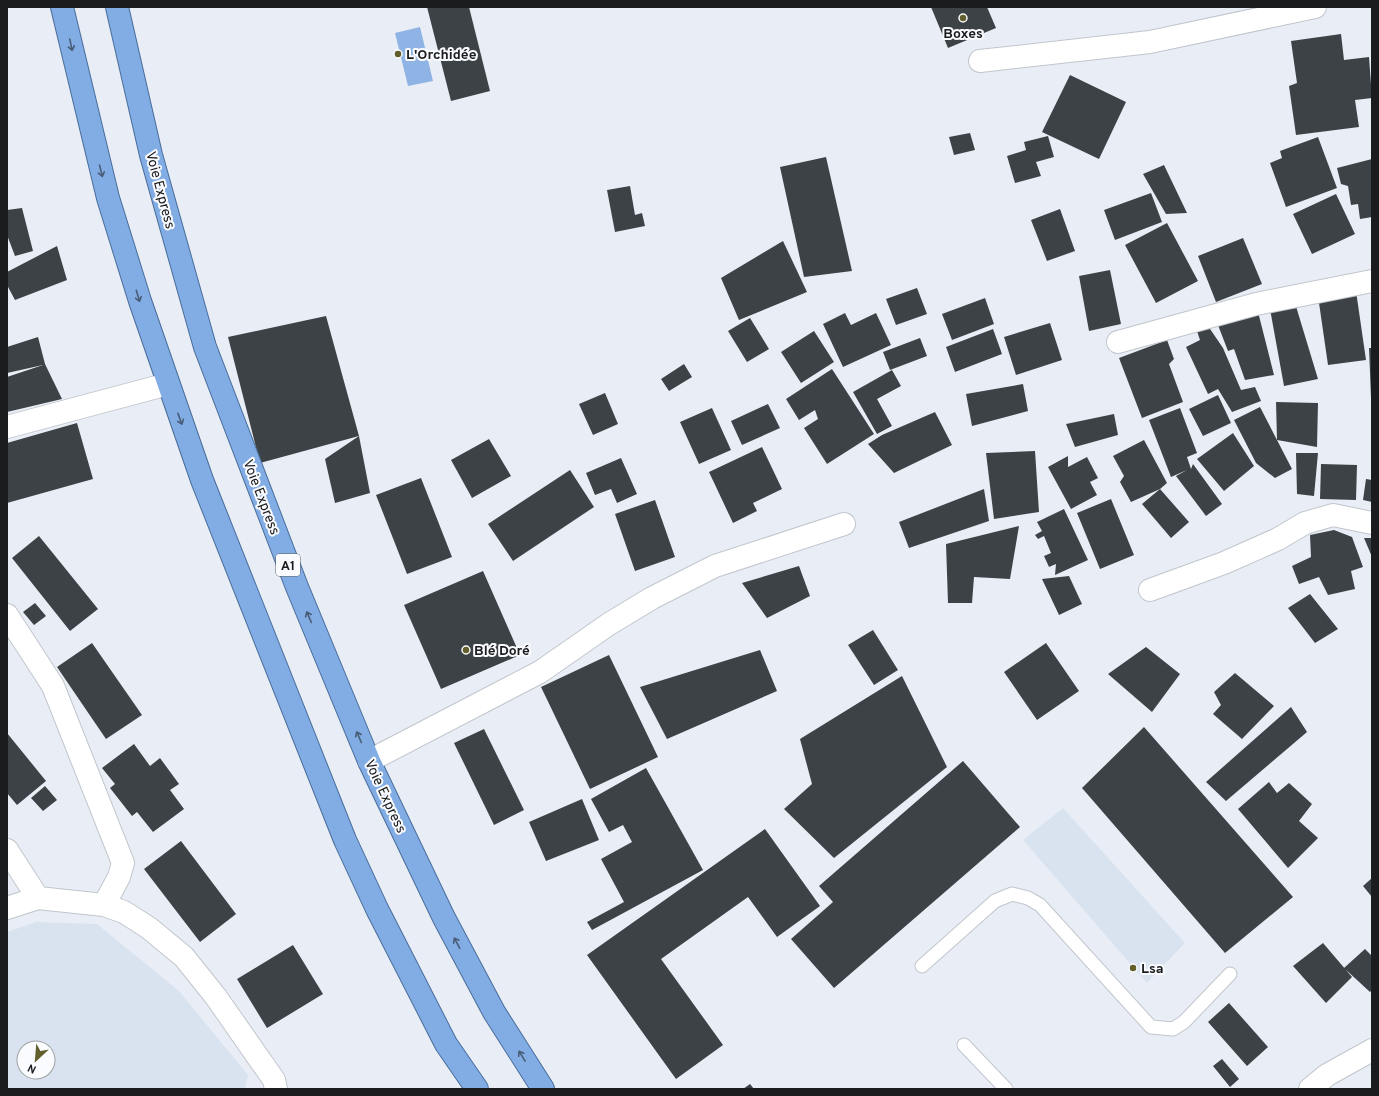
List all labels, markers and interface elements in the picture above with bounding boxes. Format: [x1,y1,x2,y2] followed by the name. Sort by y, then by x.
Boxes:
[958,13,968,23] marker: Boxes
[943,26,983,43] place label: Boxes
[68,38,76,51] one-way arrow
[406,47,477,64] place label: L'Orchidée
[393,49,403,59] marker: L'Orchidée
[141,150,178,231] street label: Voie Express
[98,165,105,178] one-way arrow
[135,289,142,302] one-way arrow
[177,413,185,425] one-way arrow
[238,458,283,538] street label: Voie Express
[276,554,300,576] road number: A1
[305,612,313,624] one-way arrow
[474,643,530,660] place label: Blé Doré
[461,645,471,655] marker: Blé Doré
[355,732,363,744] one-way arrow
[360,757,409,836] street label: Voie Express
[453,937,461,949] one-way arrow
[1141,961,1164,978] place label: Lsa
[1128,963,1138,973] marker: Lsa
[16,1040,56,1080] north arrow
[518,1051,526,1062] one-way arrow
[25,1060,39,1076] text: N

